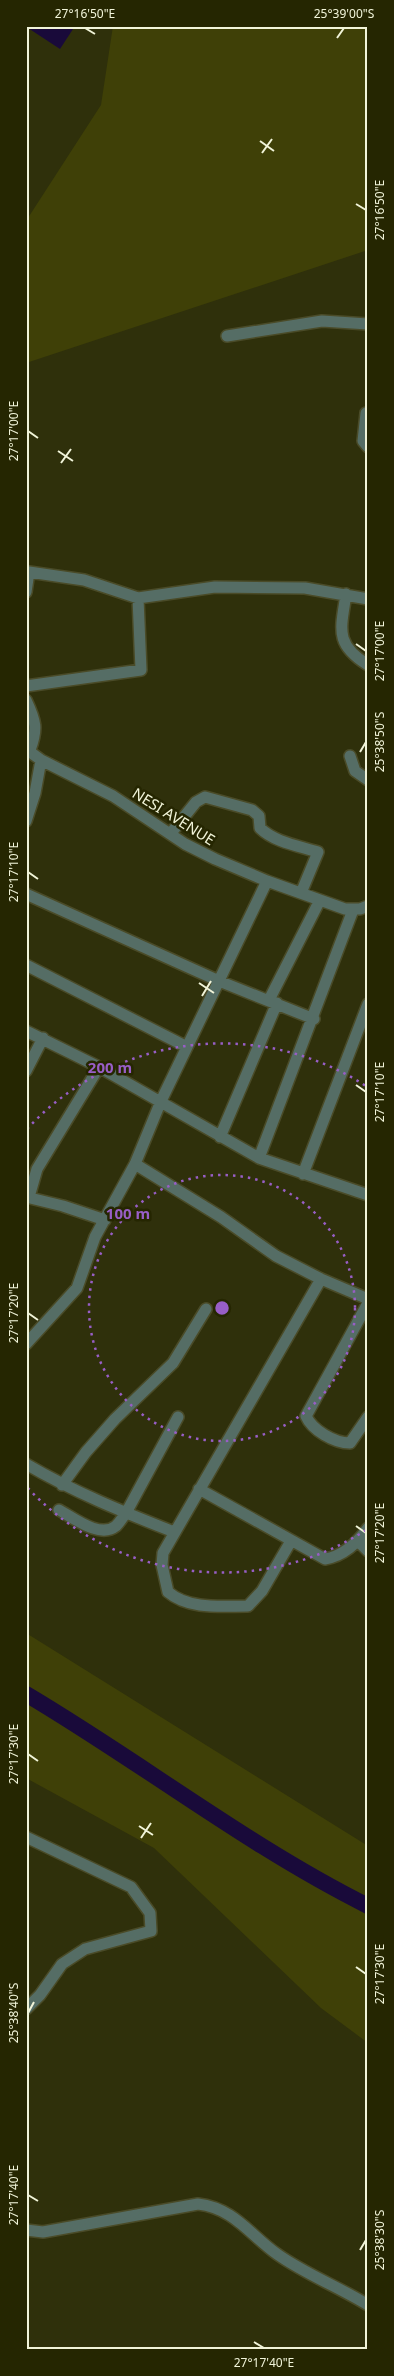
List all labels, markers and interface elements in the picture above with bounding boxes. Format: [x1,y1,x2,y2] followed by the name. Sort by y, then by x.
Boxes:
[55,5,115,22] text: 27°16'50"E
[314,5,375,22] text: 25°39'00"S
[371,180,388,240] text: 27°16'50"E
[5,401,22,461] text: 27°17'00"E
[371,621,388,681] text: 27°17'00"E
[371,711,388,772] text: 25°38'50"S
[129,783,219,849] street label: NESI AVENUE
[5,842,22,902] text: 27°17'10"E
[88,1057,132,1077] text: 200 m
[371,1062,388,1122] text: 27°17'10"E
[106,1203,150,1223] text: 100 m
[5,1283,22,1343] text: 27°17'20"E
[213,1299,231,1317] centre of rings
[371,1503,388,1563] text: 27°17'20"E
[5,1724,22,1784] text: 27°17'30"E
[371,1944,388,2004] text: 27°17'30"E
[5,1982,22,2043] text: 25°38'40"S
[5,2165,22,2225] text: 27°17'40"E
[371,2209,388,2270] text: 25°38'30"S
[234,2354,294,2371] text: 27°17'40"E

